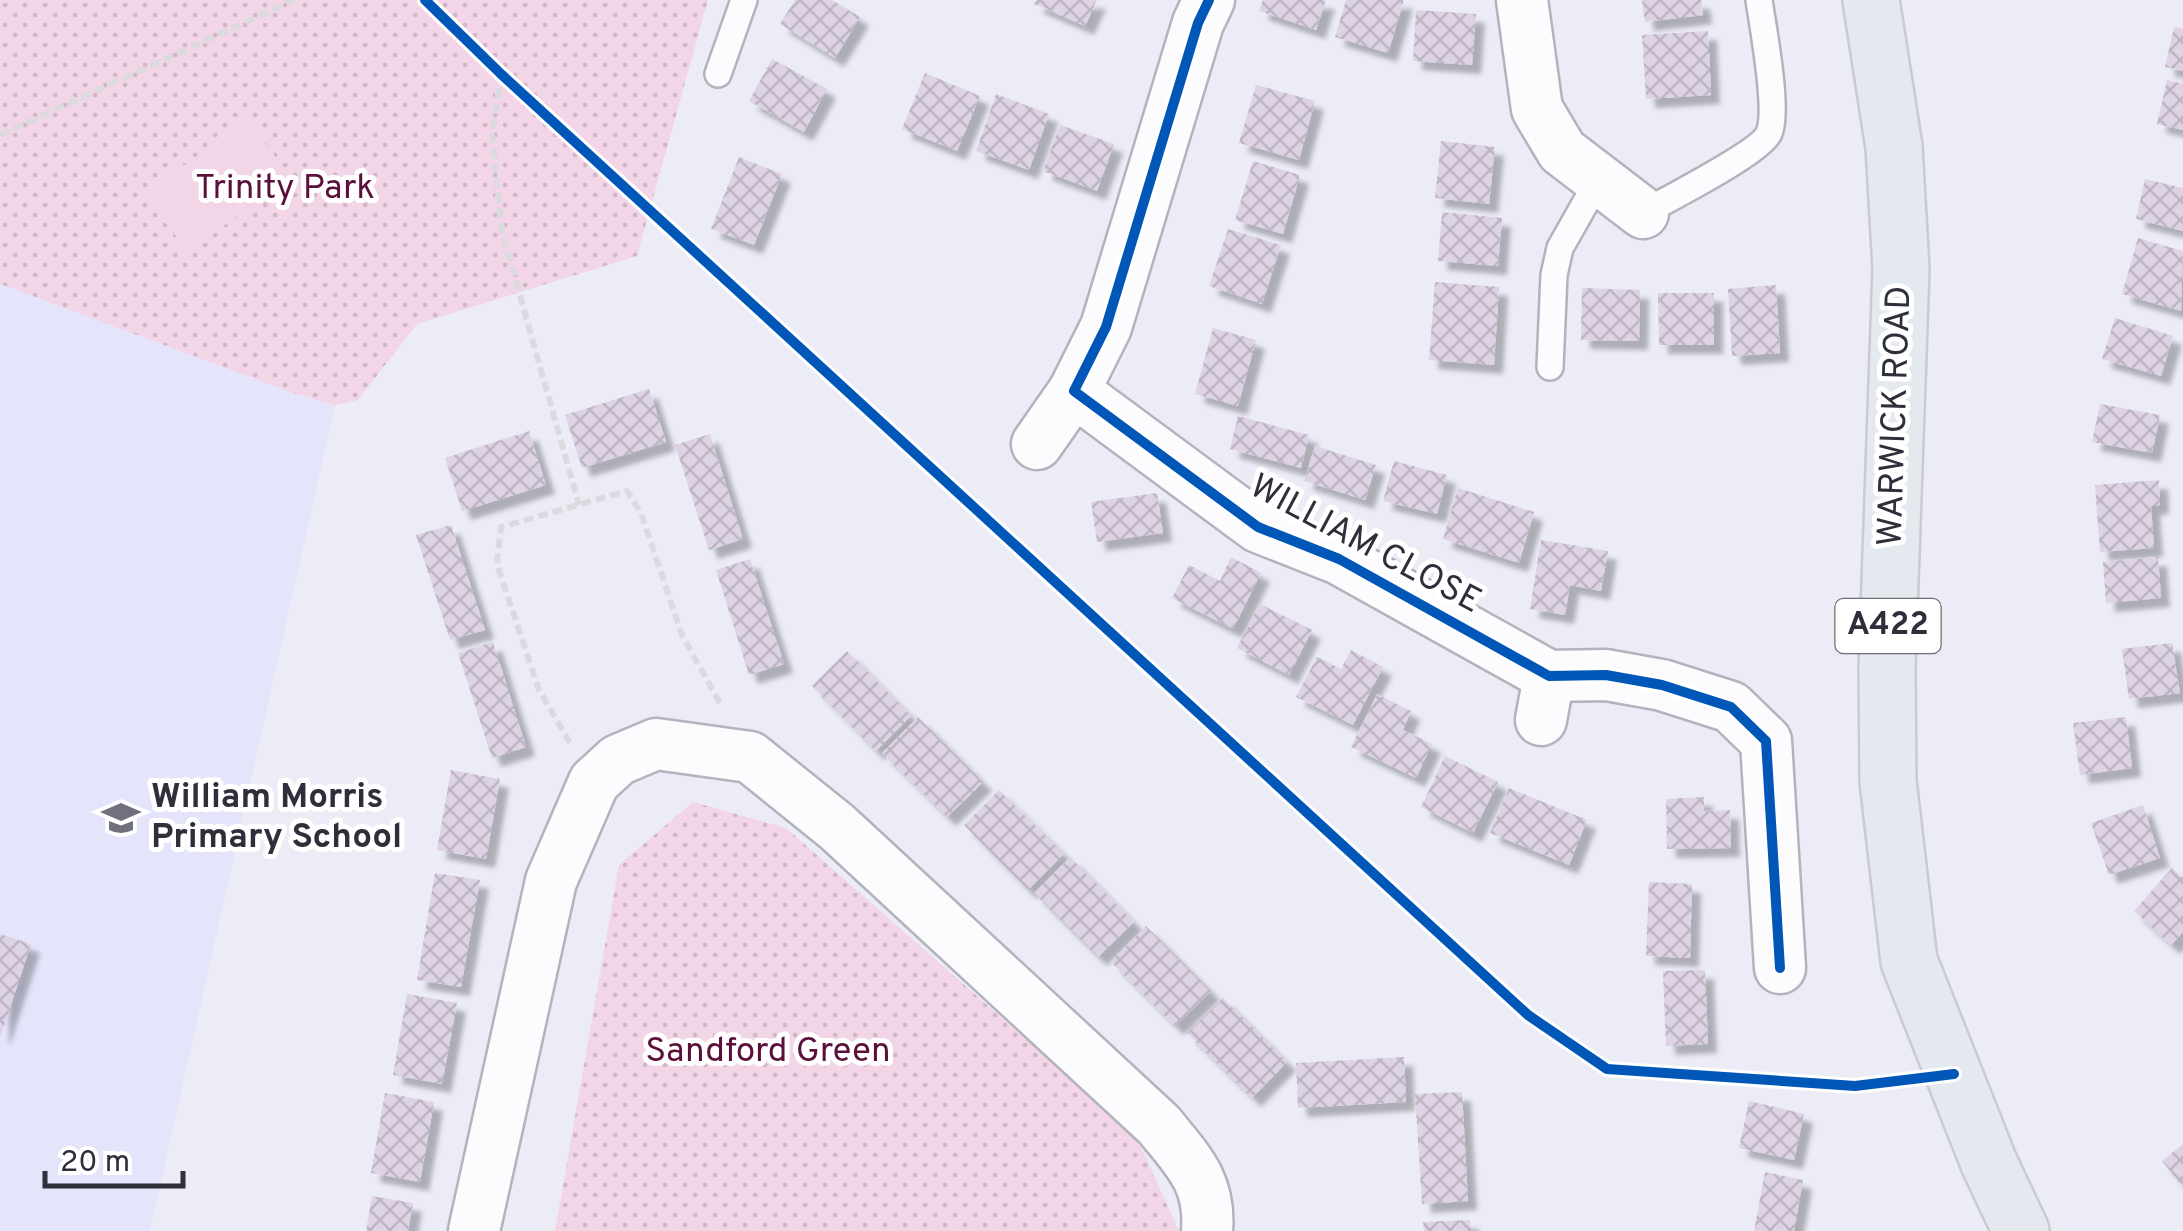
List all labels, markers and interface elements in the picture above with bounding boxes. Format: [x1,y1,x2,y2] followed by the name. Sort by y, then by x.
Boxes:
[195,167,375,211] park label: Trinity Park
[1869,285,1923,547] street label: WARWICK ROAD
[1242,465,1488,625] street label: WILLIAM CLOSE
[1836,599,1940,653] road number: A422
[151,776,402,860] place label: William Morris Primary School
[100,797,142,839] school or university icon: William Morris Primary School
[645,1030,891,1074] park label: Sandford Green
[45,1126,182,1188] scale bar
[60,1145,130,1182] text: 20 m

